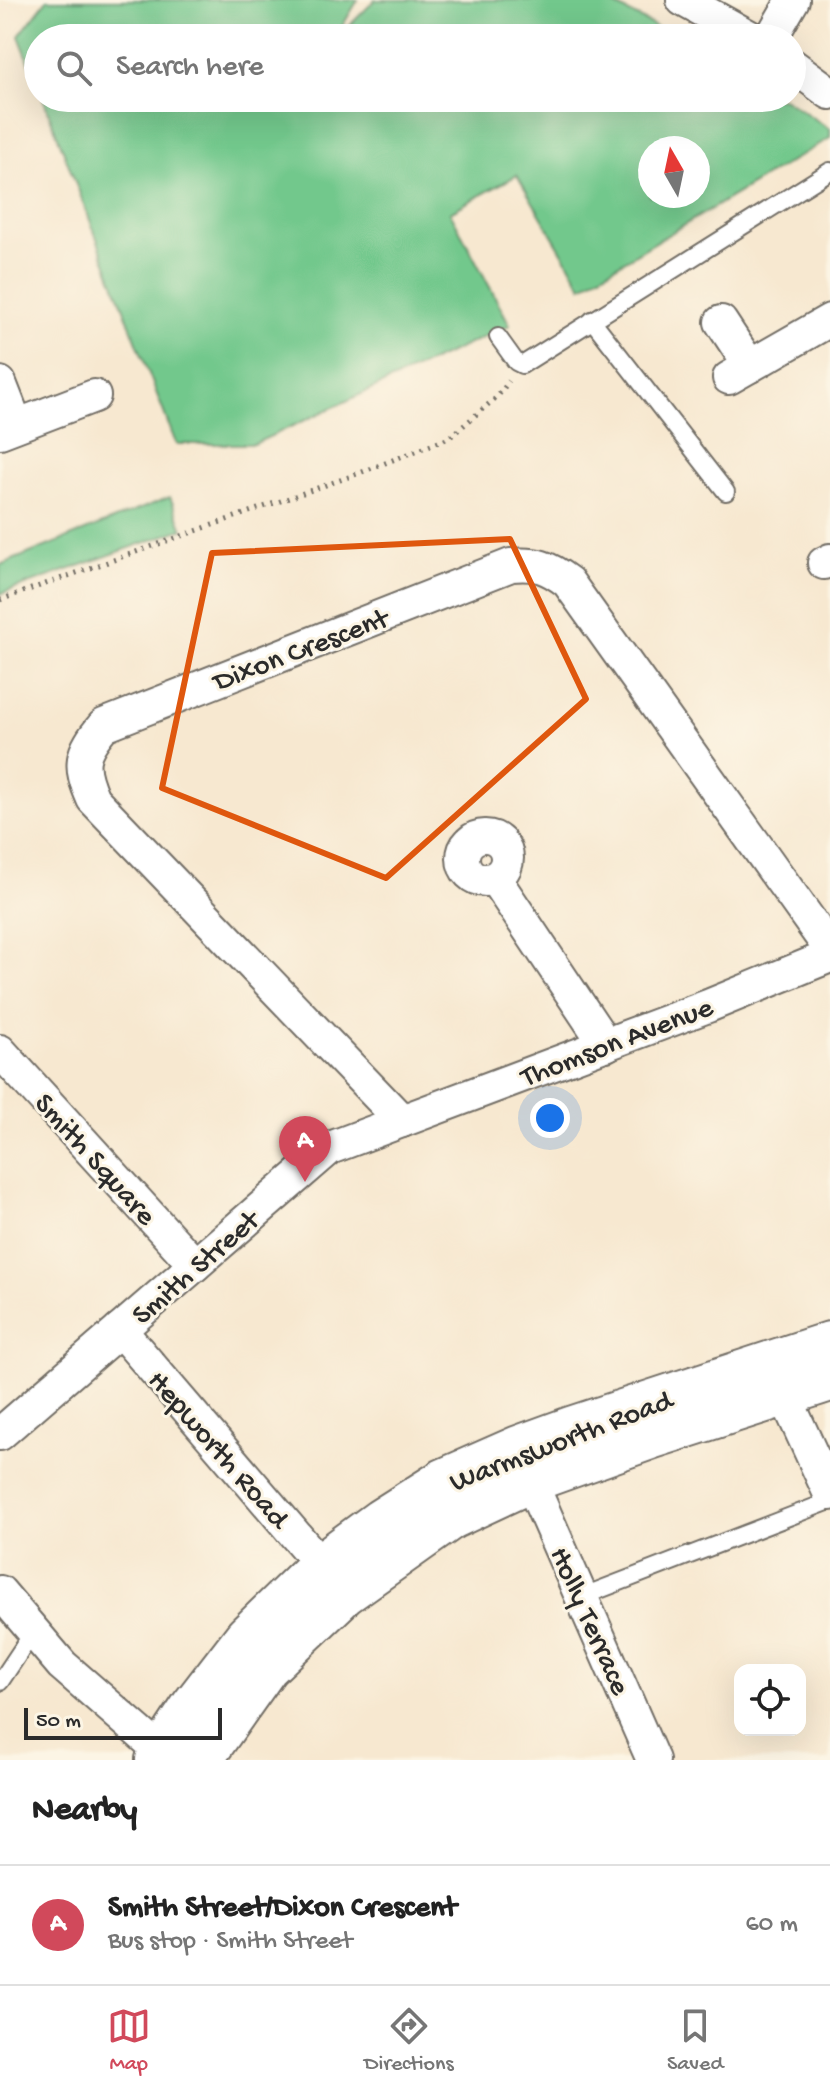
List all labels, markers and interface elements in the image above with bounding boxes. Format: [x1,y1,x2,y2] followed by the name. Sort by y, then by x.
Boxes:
[24,24,806,112] search box
[52,46,96,90] icon: search
[116,51,264,86] text: Search here
[638,136,710,208] north arrow
[207,602,397,702] street label: Dixon Crescent
[515,991,719,1098] street label: Thomson Avenue
[25,1088,162,1235] street label: Smith Square
[530,1098,570,1138] your location
[279,1116,331,1182] pin: A
[126,1203,270,1334] street label: Smith Street
[139,1365,296,1539] street label: Hepworth Road
[445,1384,680,1502] street label: Warmsworth Road
[540,1542,636,1702] street label: Holly Terrace
[734,1664,806,1736] map controls
[734,1664,806,1736] button: locate
[24,1704,222,1740] scale bar
[36,1709,81,1735] text: 50 m
[32,1792,137,1832] text: Nearby
[108,1892,457,1927] text: Smith Street/Dixon Crescent
[50,1910,66,1941] text: A
[745,1910,798,1941] text: 60 m
[108,1927,352,1958] text: Bus stop · Smith Street
[107,2004,151,2078] tab: Map
[364,2004,454,2078] tab: Directions
[667,2004,723,2078] tab: Saved

